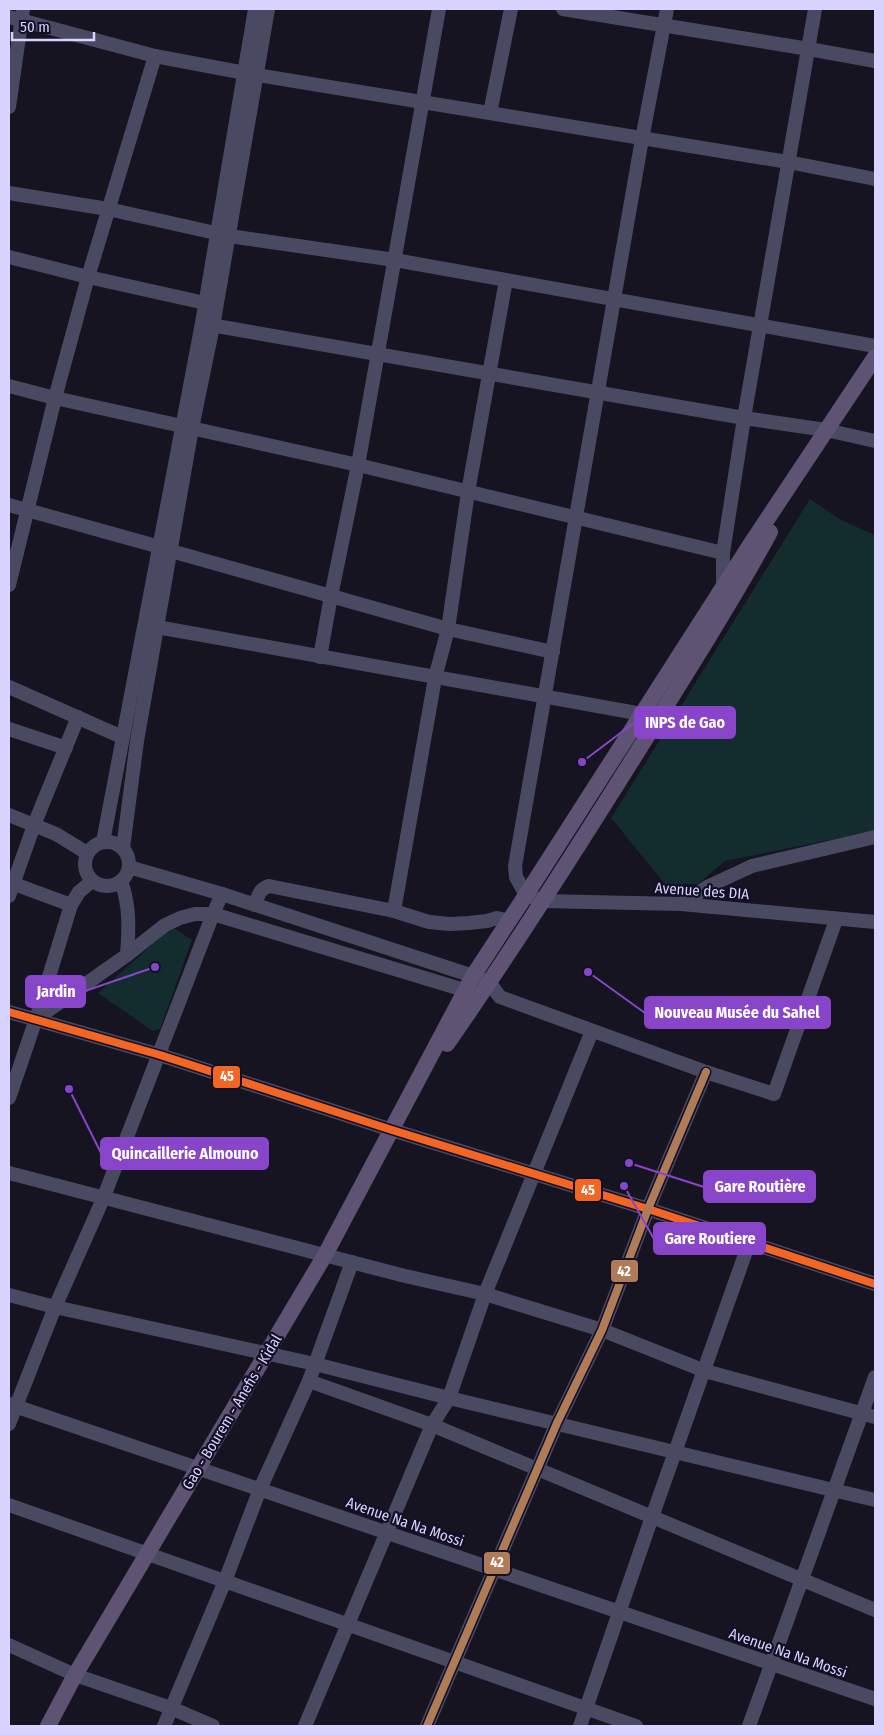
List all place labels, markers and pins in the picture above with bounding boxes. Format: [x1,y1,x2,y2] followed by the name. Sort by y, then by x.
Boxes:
[635,707,735,738] callout: INPS de Gao
[26,976,85,1007] callout: Jardin
[645,997,830,1028] callout: Nouveau Musée du Sahel
[101,1138,268,1169] callout: Quincaillerie Almouno
[704,1171,815,1202] callout: Gare Routière
[654,1223,765,1254] callout: Gare Routiere

